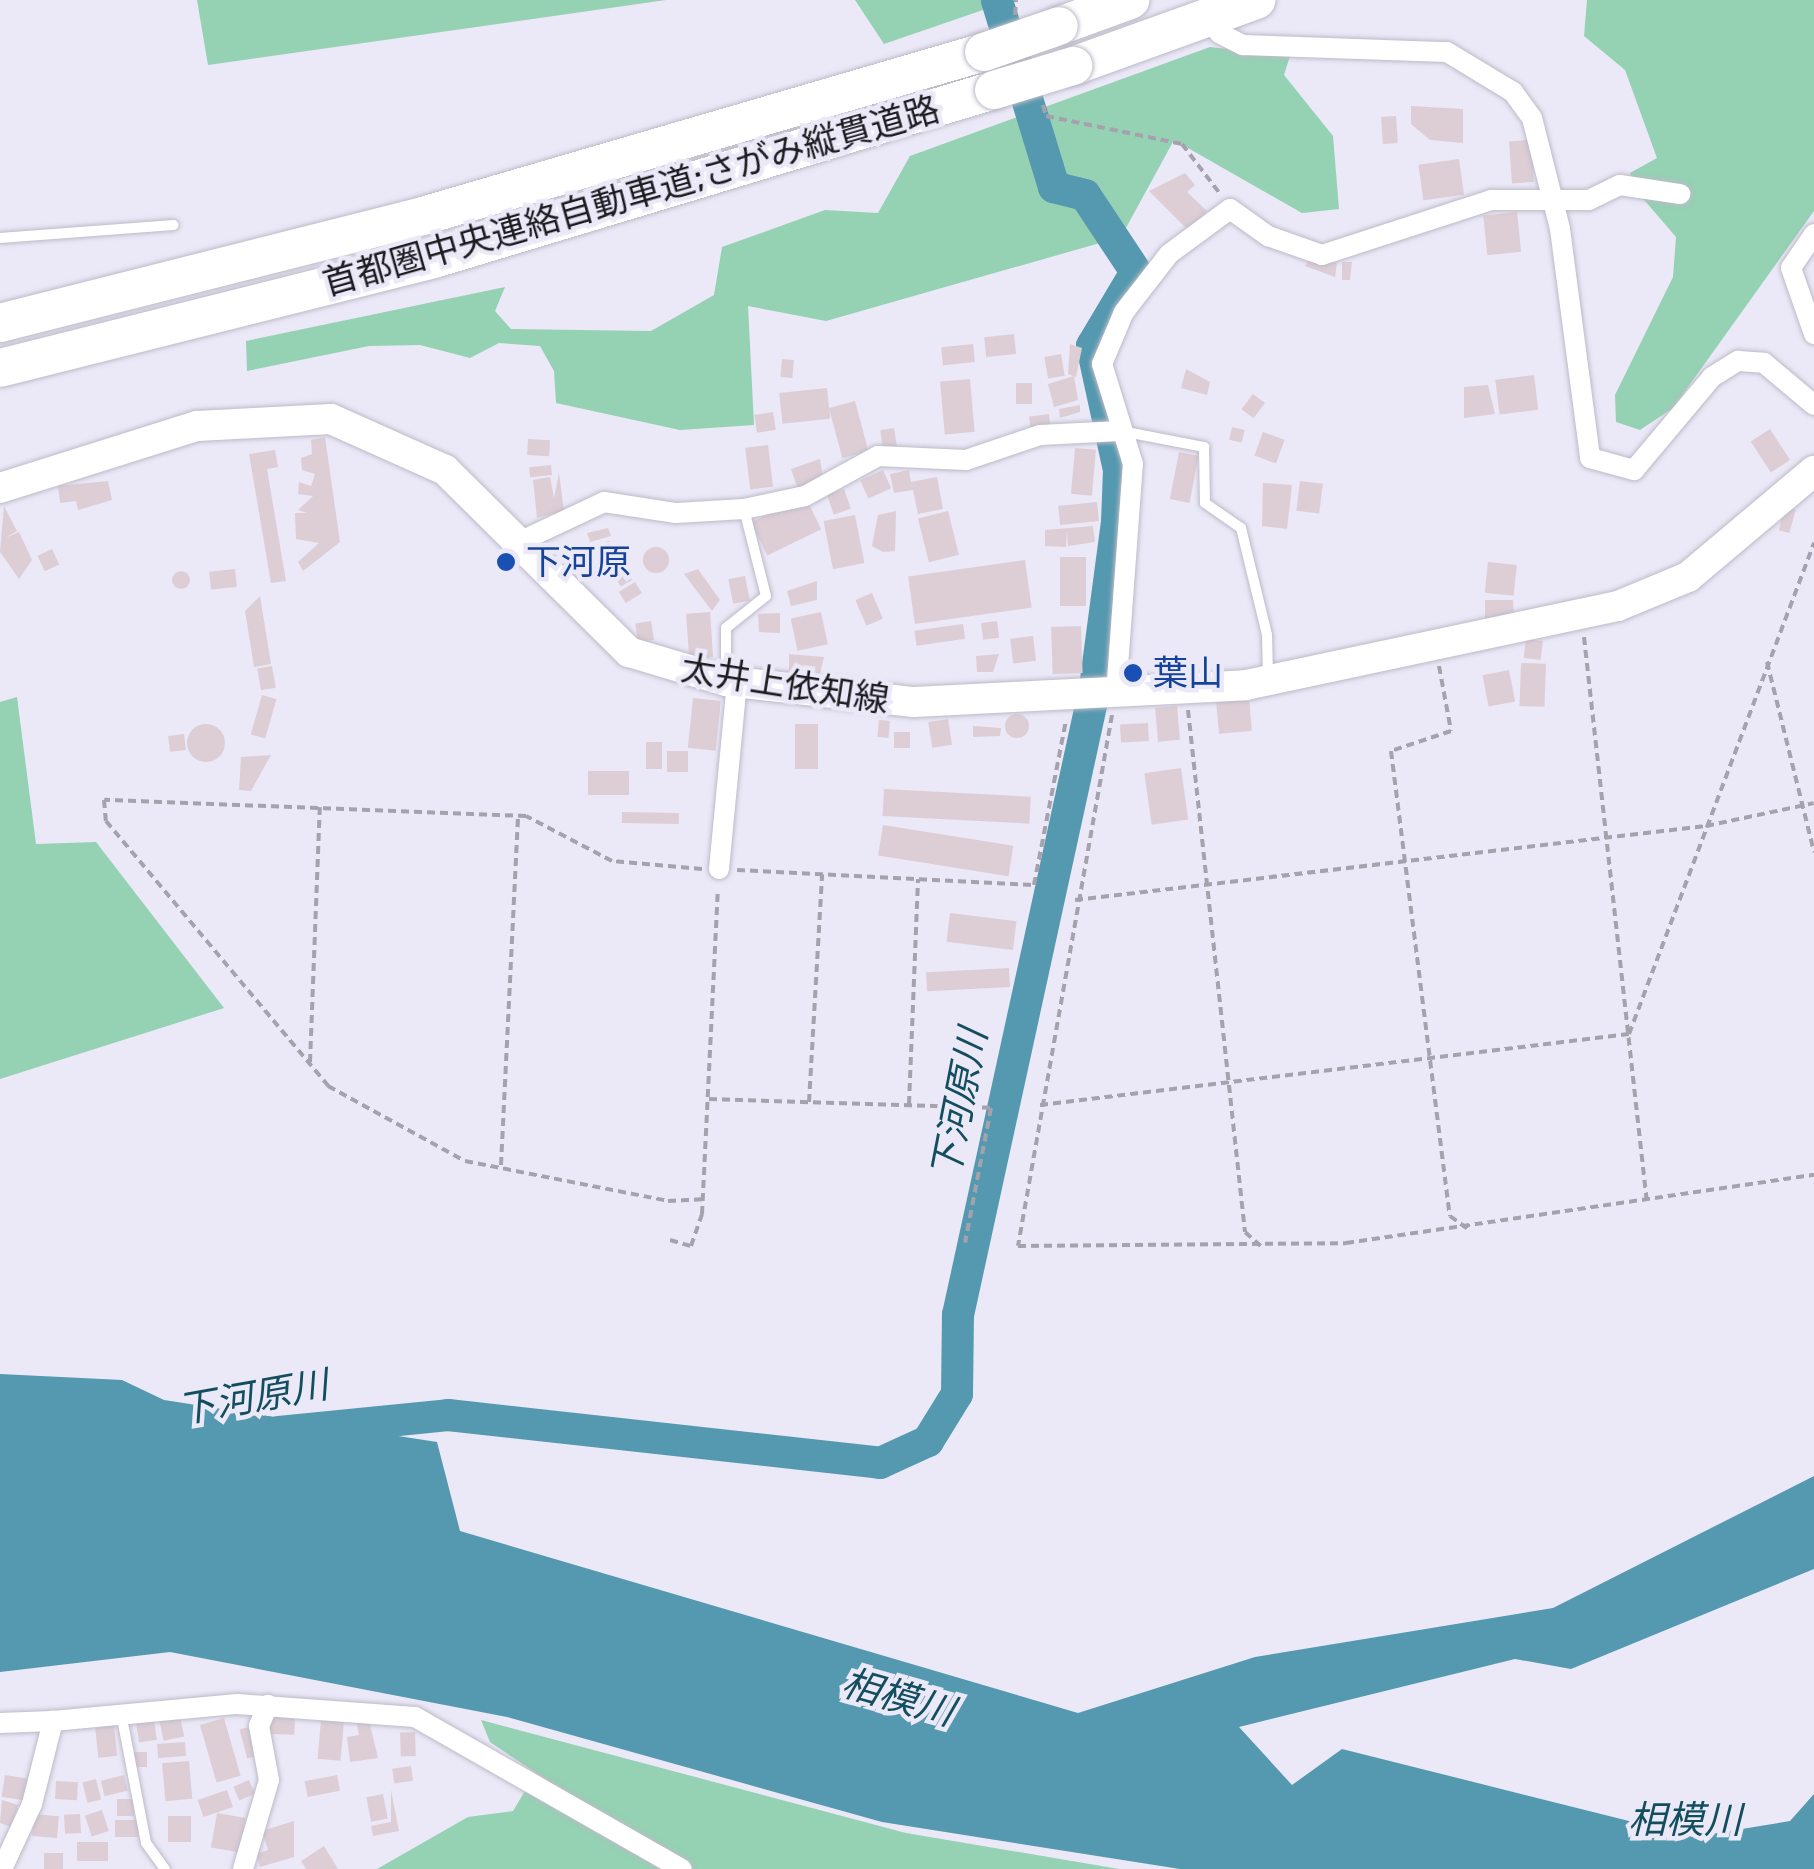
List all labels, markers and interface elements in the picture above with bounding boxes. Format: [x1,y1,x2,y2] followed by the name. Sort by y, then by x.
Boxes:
[318,88,944,304] street label: 首都圏中央連絡自動車道;さがみ縦貫道路
[526,541,631,583] place label: 下河原
[495,551,517,573] marker: 下河原
[678,647,892,721] street label: 太井上依知線
[1153,652,1223,694] place label: 葉山
[1122,662,1144,684] marker: 葉山
[923,1025,997,1183] water label: 下河原川
[174,1362,332,1434] water label: 下河原川
[837,1660,959,1736] water label: 相模川
[1628,1798,1742,1844] water label: 相模川

